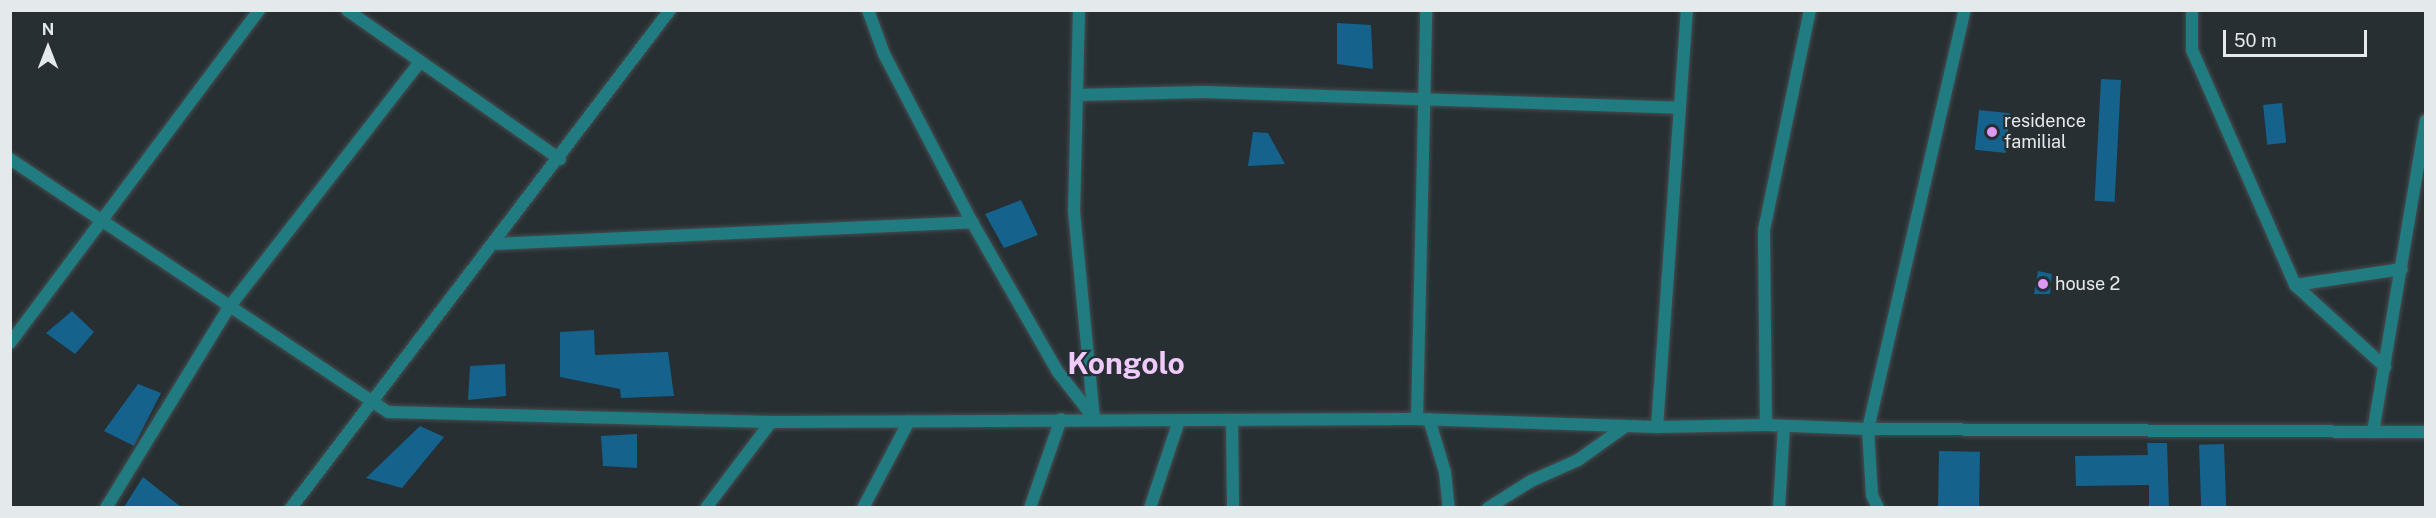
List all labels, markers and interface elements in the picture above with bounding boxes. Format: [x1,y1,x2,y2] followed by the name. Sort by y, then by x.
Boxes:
[18,18,78,78] north arrow
[2226,18,2370,56] scale bar
[42,20,54,39] text: N
[2234,30,2277,51] text: 50 m
[2004,111,2086,154] place label: residence familial
[1985,125,1999,139] marker: residence familial
[2055,273,2120,295] place label: house 2
[2036,277,2050,291] marker: house 2
[1067,345,1185,381] district label: Kongolo

